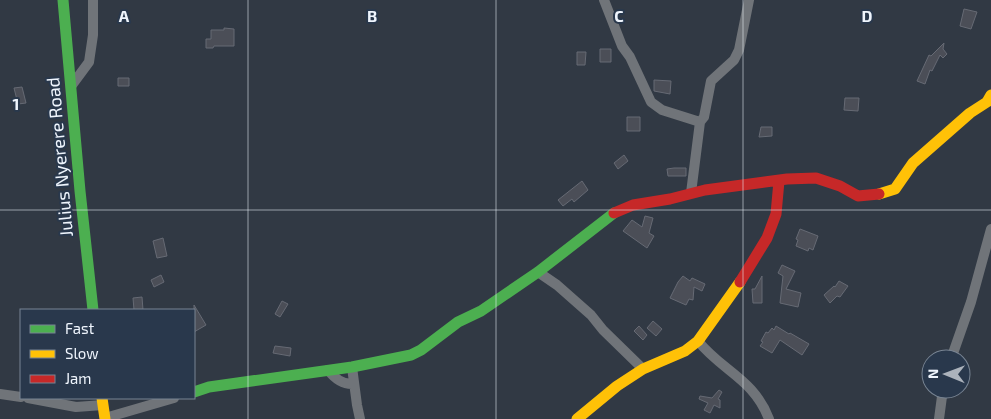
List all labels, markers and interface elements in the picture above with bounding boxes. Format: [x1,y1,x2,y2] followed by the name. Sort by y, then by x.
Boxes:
[119,6,130,25] text: A
[367,6,377,25] text: B
[614,6,624,25] text: C
[862,6,873,25] text: D
[41,76,77,238] street label: Julius Nyerere Road
[13,94,19,113] text: 1
[20,309,195,399] legend
[65,319,95,337] text: Fast
[65,344,99,362] text: Slow
[921,349,971,399] north arrow
[65,369,91,387] text: Jam
[924,369,941,379] text: N

